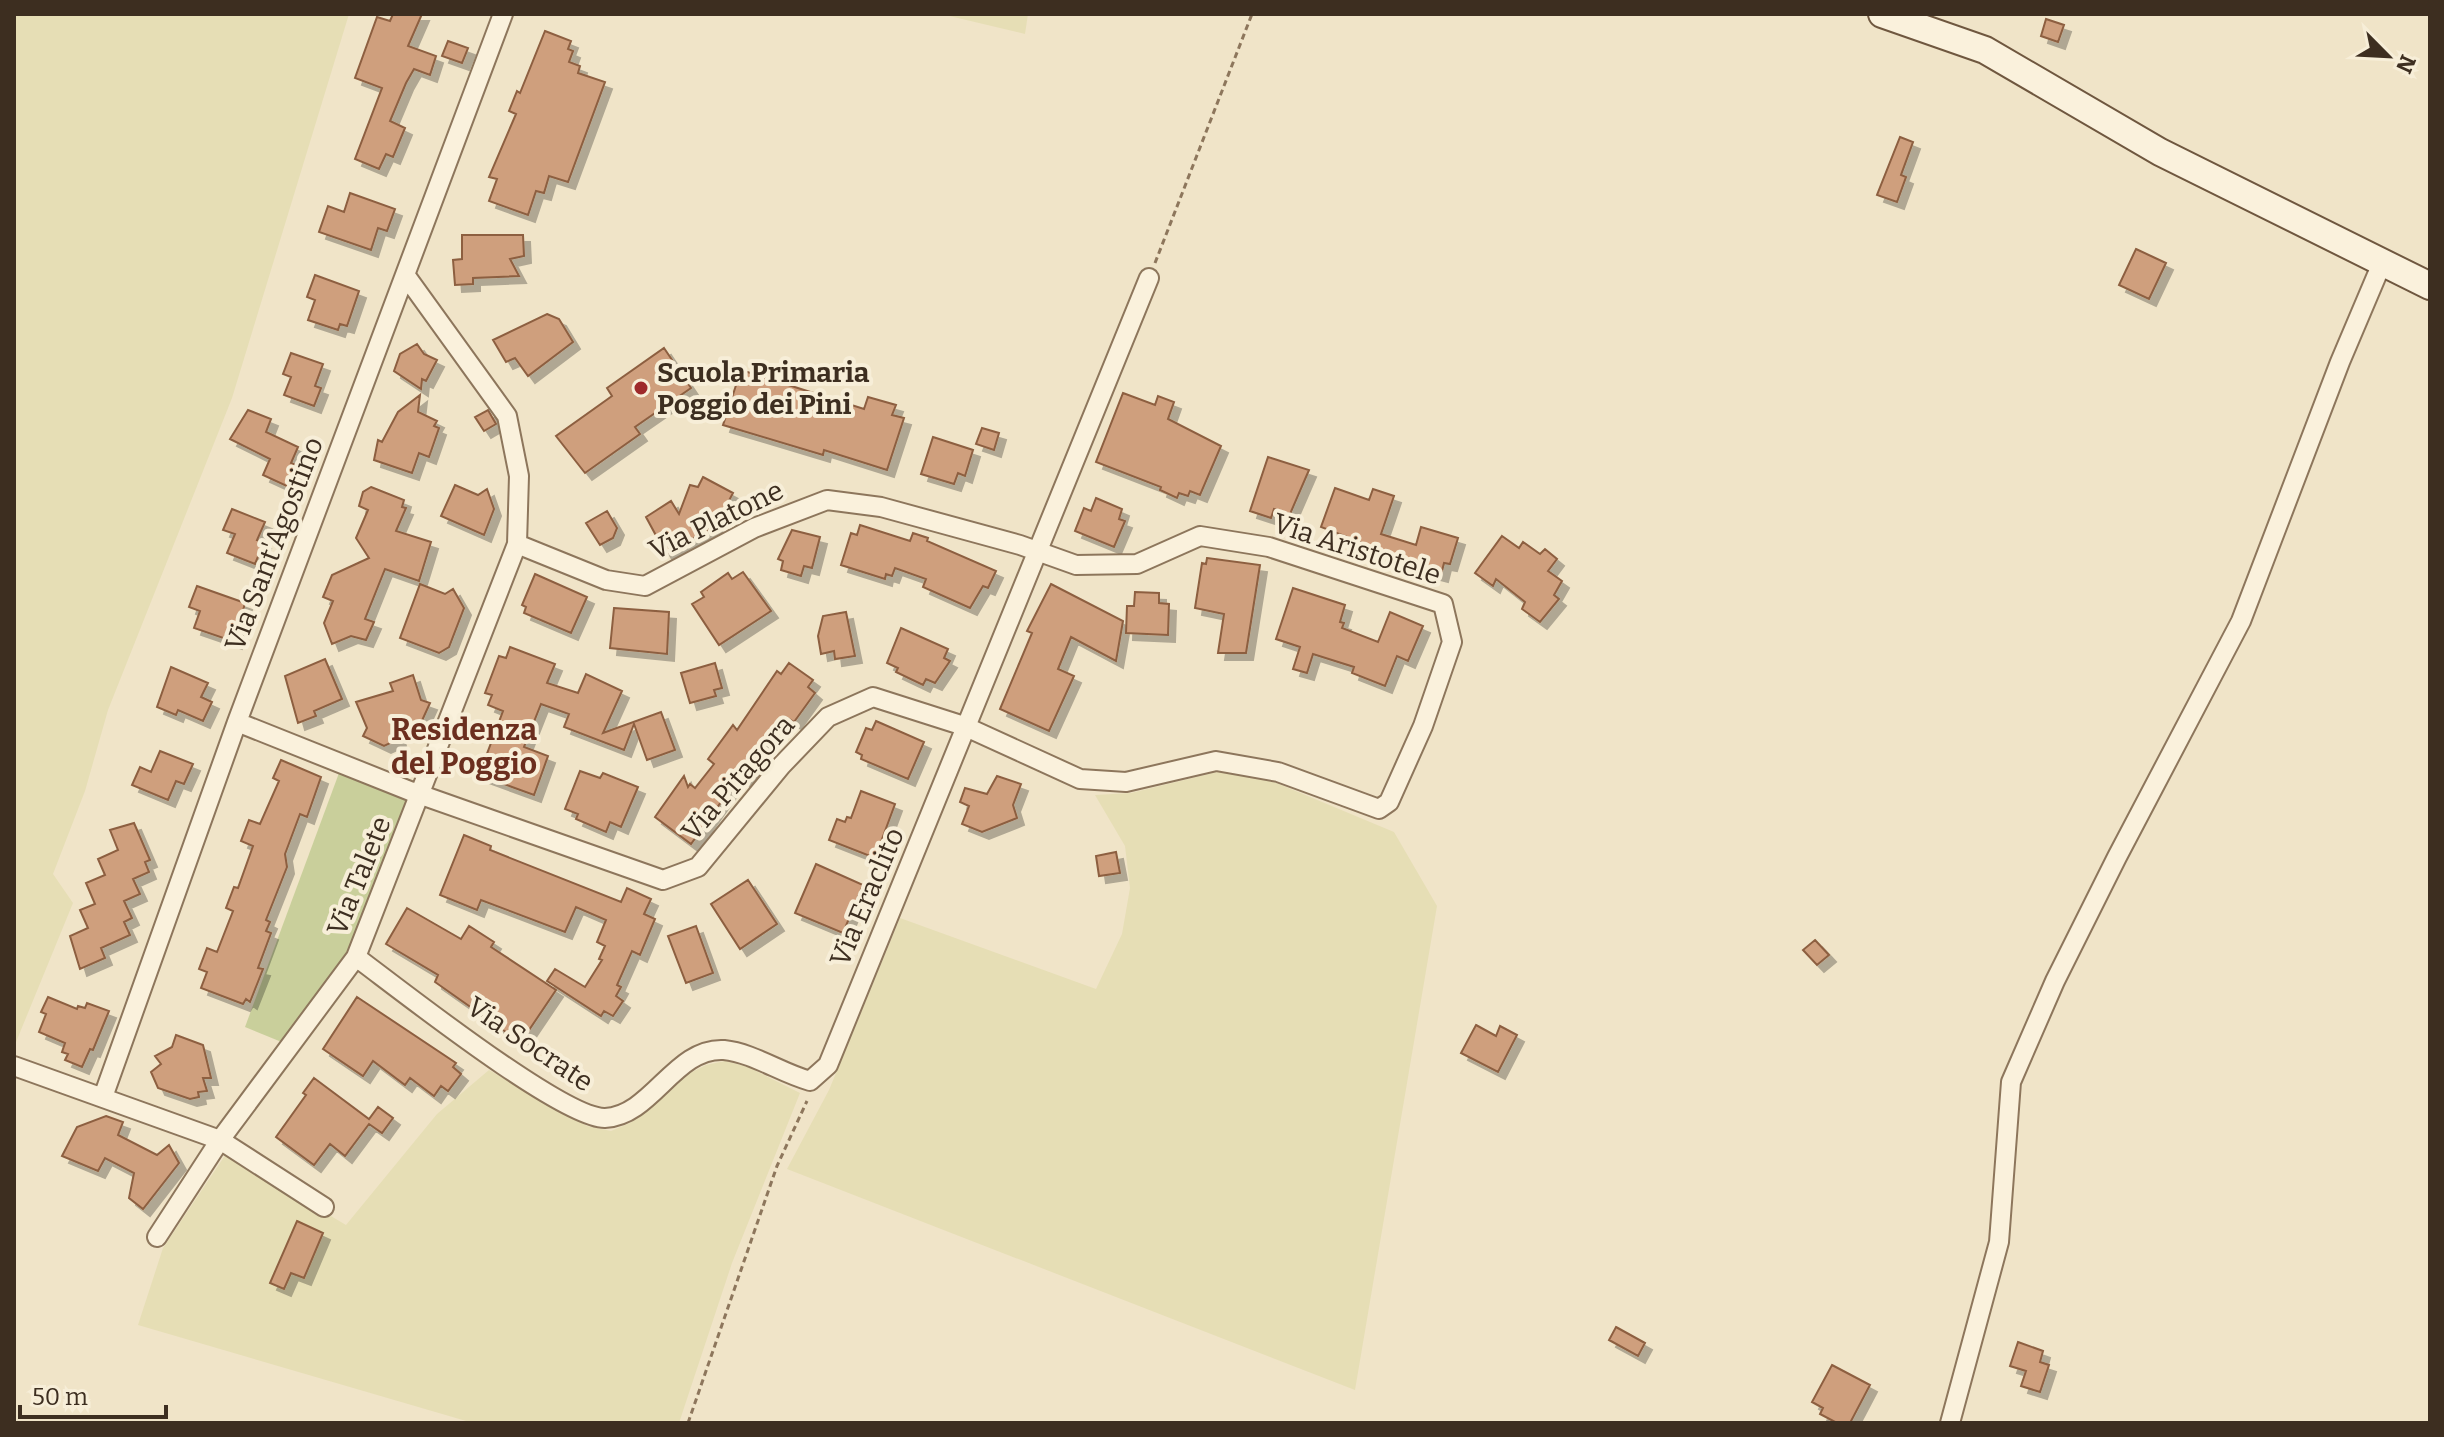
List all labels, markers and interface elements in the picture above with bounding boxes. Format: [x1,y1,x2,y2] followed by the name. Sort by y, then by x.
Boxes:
[2348,16,2428,96] north arrow
[2390,51,2422,77] text: N
[657,356,870,421] place label: Scuola Primaria Poggio dei Pini
[632,379,650,397] marker: Scuola Primaria Poggio dei Pini
[218,432,330,656] street label: Via Sant'Agostino
[643,473,789,567] street label: Via Platone
[1269,506,1445,592] street label: Via Aristotele
[675,709,801,847] street label: Via Pitagora
[391,712,537,782] district label: Residenza del Poggio
[320,812,398,940] street label: Via Talete
[823,823,911,971] street label: Via Eraclito
[460,990,600,1098] street label: Via Socrate
[20,1369,166,1419] scale bar
[32,1383,88,1411] text: 50 m

